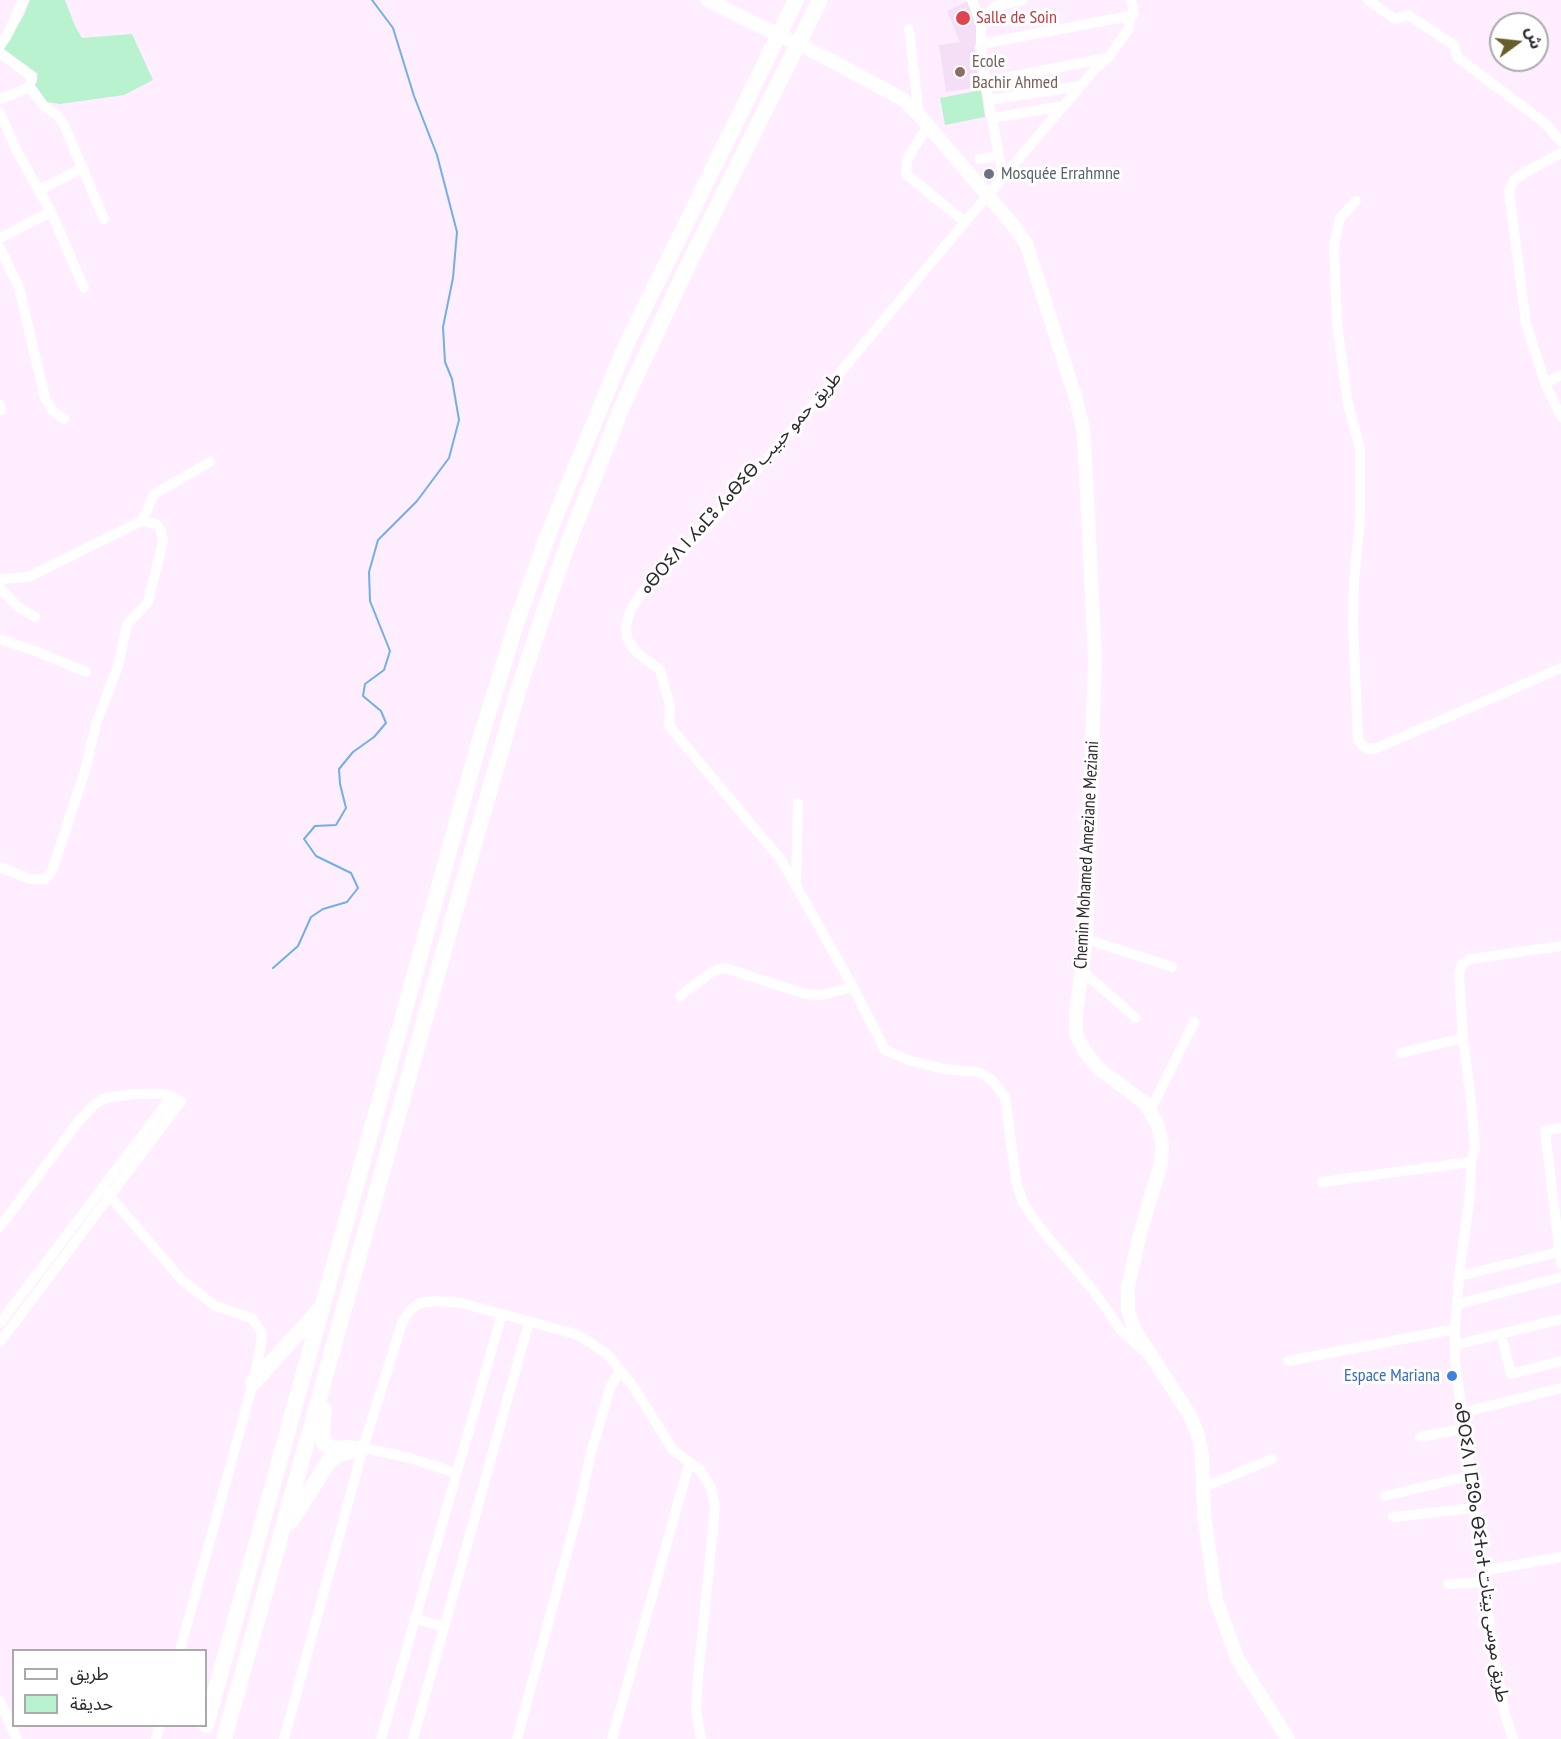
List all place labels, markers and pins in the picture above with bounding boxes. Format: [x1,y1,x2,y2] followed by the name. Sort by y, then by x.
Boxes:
[976,7,1057,29] place label: Salle de Soin
[954,9,972,27] marker: Salle de Soin
[972,51,1058,94] place label: Ecole Bachir Ahmed
[953,65,967,79] marker: Ecole Bachir Ahmed
[1001,163,1120,185] place label: Mosquée Errahmne
[982,167,996,181] marker: Mosquée Errahmne
[1344,1365,1440,1387] place label: Espace Mariana
[1445,1369,1459,1383] marker: Espace Mariana

